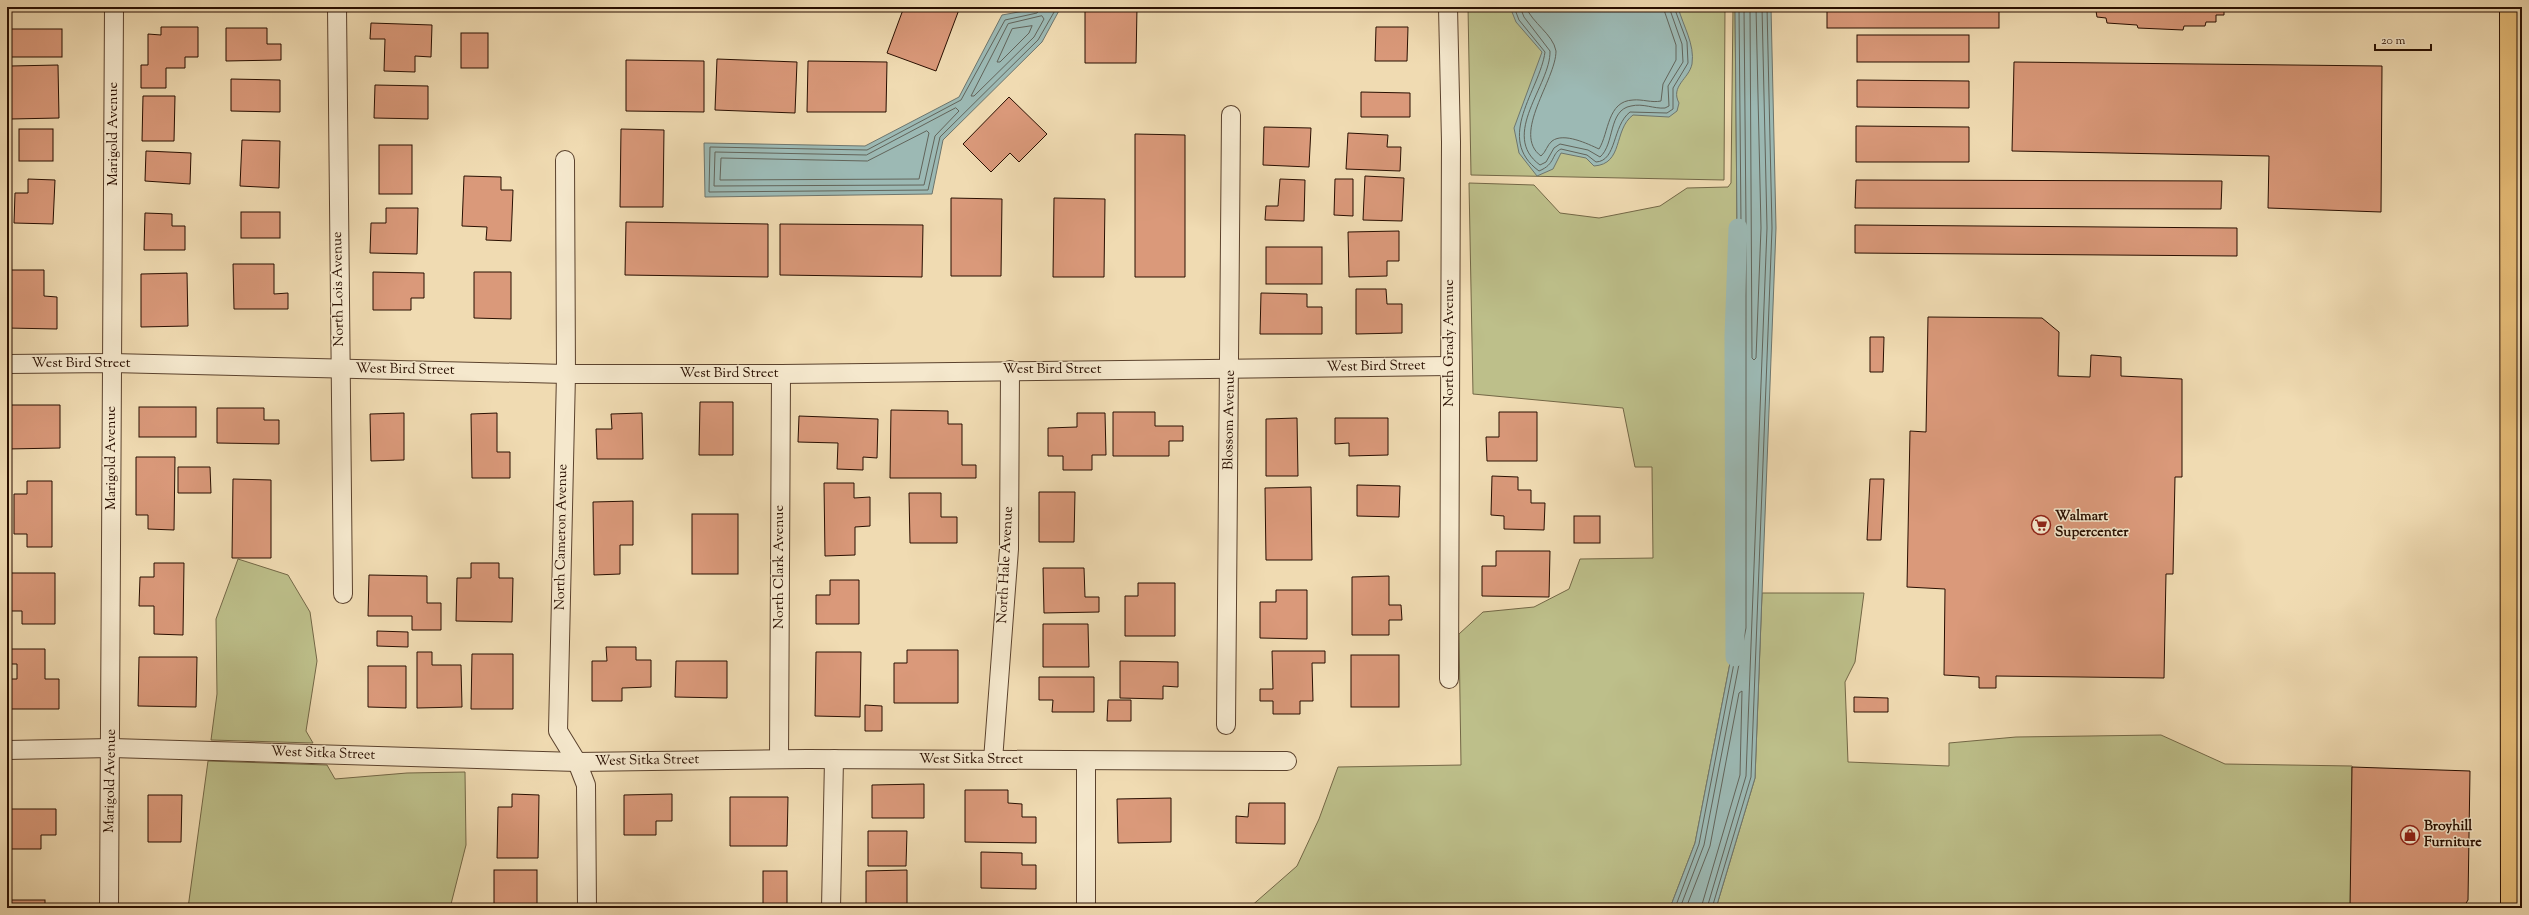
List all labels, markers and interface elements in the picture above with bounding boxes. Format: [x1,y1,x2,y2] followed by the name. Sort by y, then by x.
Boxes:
[2375,26,2431,52] scale bar
[2381,32,2406,50] text: 20 m
[104,82,124,186] street label: Marigold Avenue
[328,231,350,347] street label: North Lois Avenue
[1440,279,1460,407] street label: North Grady Avenue
[32,354,131,374] street label: West Bird Street
[1326,356,1426,378] street label: West Bird Street
[355,359,455,381] street label: West Bird Street
[1003,360,1102,380] street label: West Bird Street
[680,364,779,384] street label: West Bird Street
[1219,370,1241,470] street label: Blossom Avenue
[102,406,122,510] street label: Marigold Avenue
[551,464,573,610] street label: North Cameron Avenue
[770,505,790,629] street label: North Clark Avenue
[993,506,1019,624] street label: North Hale Avenue
[2055,507,2129,543] place label: Walmart Supercenter
[2030,514,2052,536] supermarket icon: Walmart Supercenter
[100,729,122,833] street label: Marigold Avenue
[271,742,376,766] street label: West Sitka Street
[595,750,699,772] street label: West Sitka Street
[919,750,1023,770] street label: West Sitka Street
[2424,817,2482,853] place label: Broyhill Furniture
[2399,824,2421,846] shop icon: Broyhill Furniture

